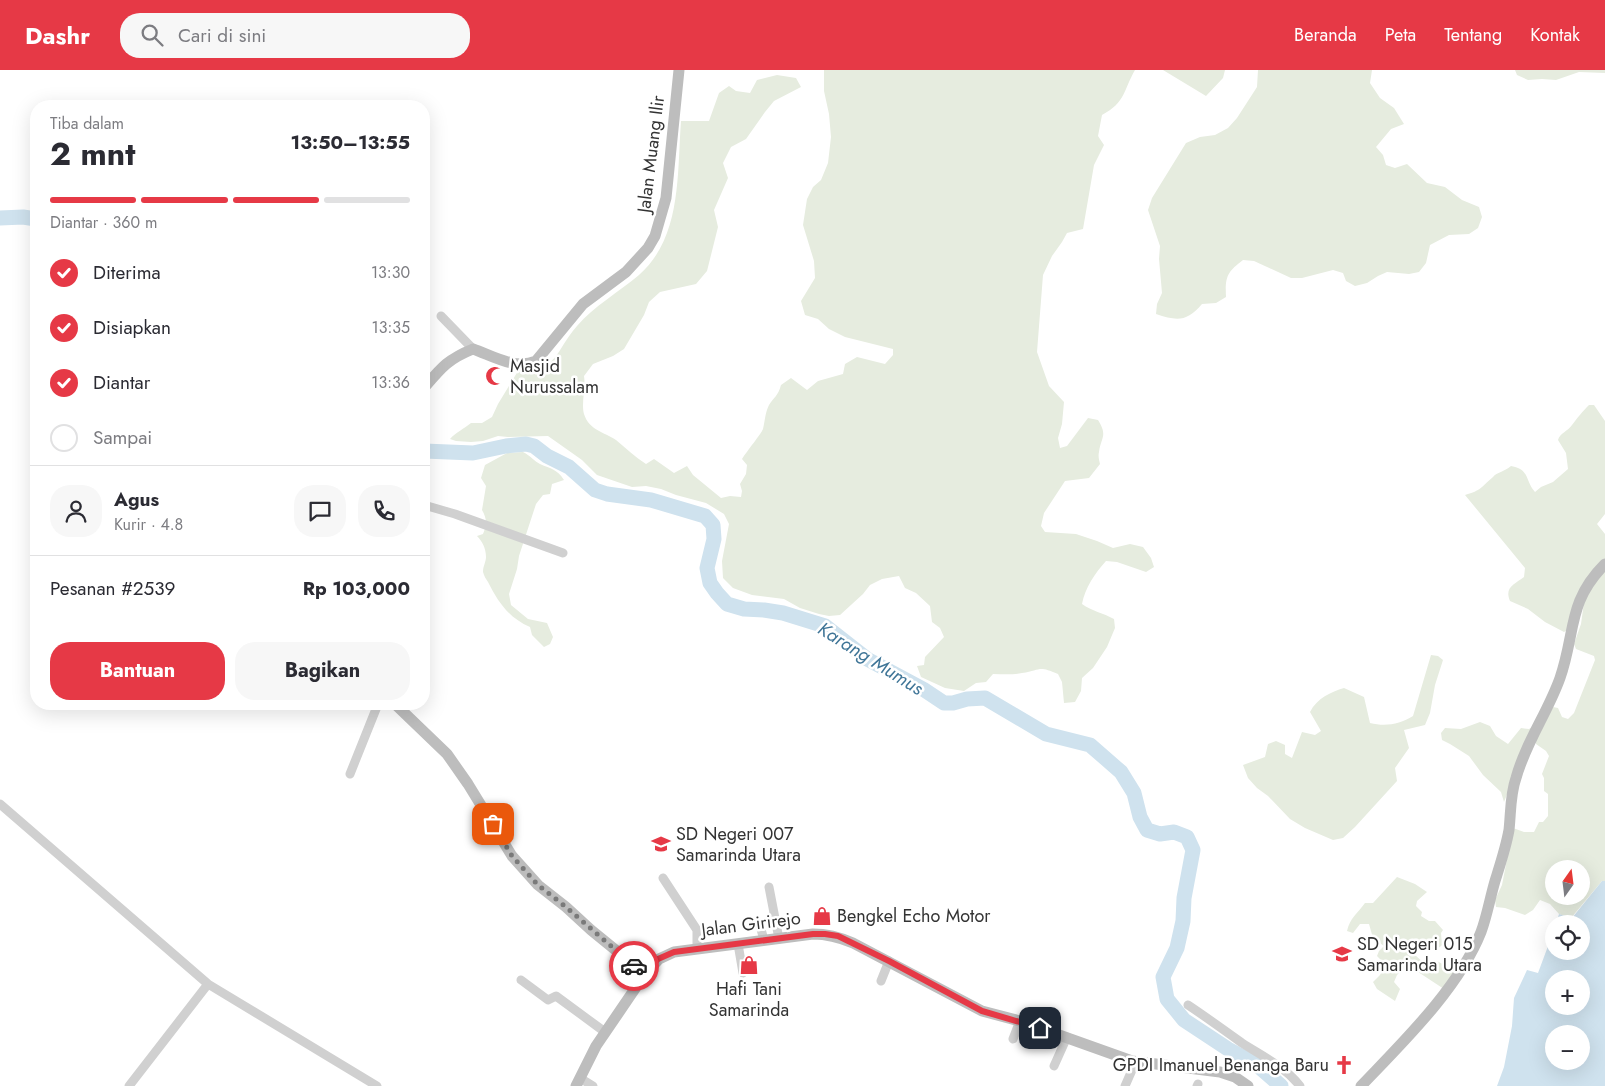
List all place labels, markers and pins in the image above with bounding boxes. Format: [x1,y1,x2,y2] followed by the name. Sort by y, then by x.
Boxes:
[510,353,599,400] place label: Masjid Nurussalam
[484,365,506,387] mosque icon: Masjid Nurussalam
[472,803,514,845] pin
[676,821,801,868] place label: SD Negeri 007 Samarinda Utara
[650,833,672,855] school or university icon: SD Negeri 007 Samarinda Utara
[837,903,991,929] place label: Bengkel Echo Motor
[811,905,833,927] shop icon: Bengkel Echo Motor
[1357,931,1482,978] place label: SD Negeri 015 Samarinda Utara
[1331,943,1353,965] school or university icon: SD Negeri 015 Samarinda Utara
[738,954,760,976] shop icon: Hafi Tani Samarinda
[709,976,789,1023] place label: Hafi Tani Samarinda
[1019,1007,1061,1049] pin
[1113,1052,1329,1078] place label: GPDI Imanuel Benanga Baru
[1333,1054,1355,1076] church icon: GPDI Imanuel Benanga Baru

